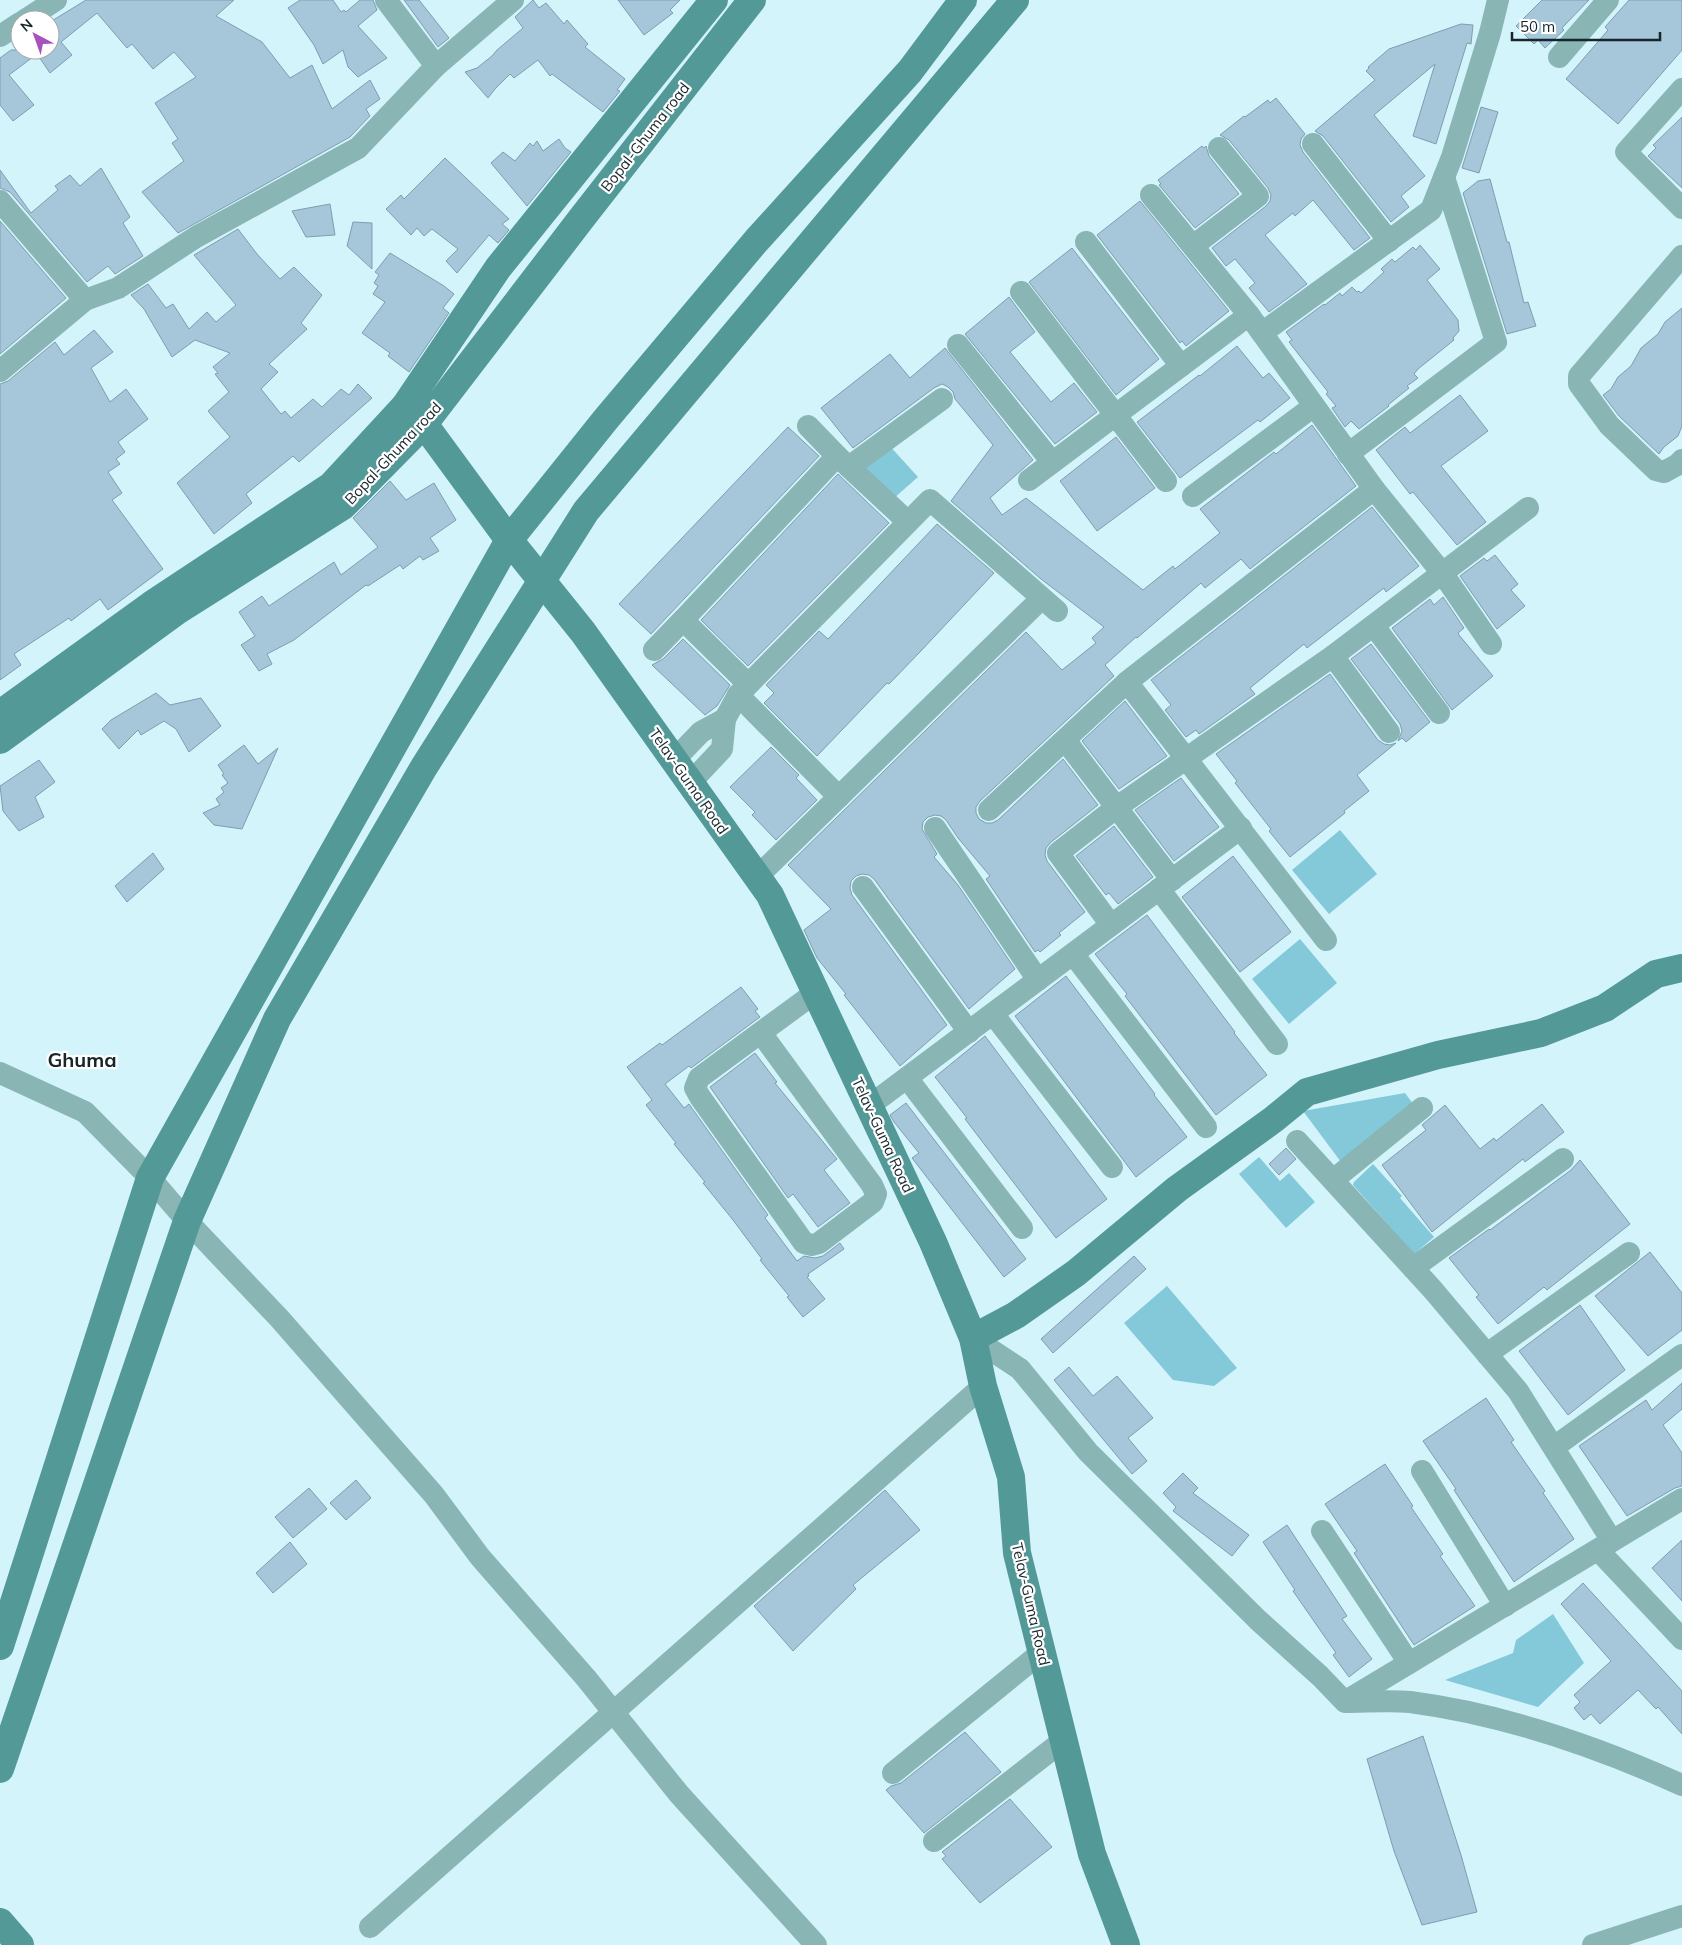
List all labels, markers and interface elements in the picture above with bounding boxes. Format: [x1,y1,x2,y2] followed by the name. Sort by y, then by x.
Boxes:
[10,10,60,60] north arrow
[1512,10,1660,42] scale bar
[17,15,36,35] text: N
[1520,17,1555,36] text: 50 m
[597,79,693,195] street label: Bopal-Ghuma road
[341,398,445,508] street label: Bopal-Ghuma road
[645,724,733,838] street label: Telav-Guma Road
[47,1047,117,1072] district label: Ghuma
[848,1074,918,1196] street label: Telav-Guma Road
[1008,1541,1054,1667] street label: Telav-Guma Road

